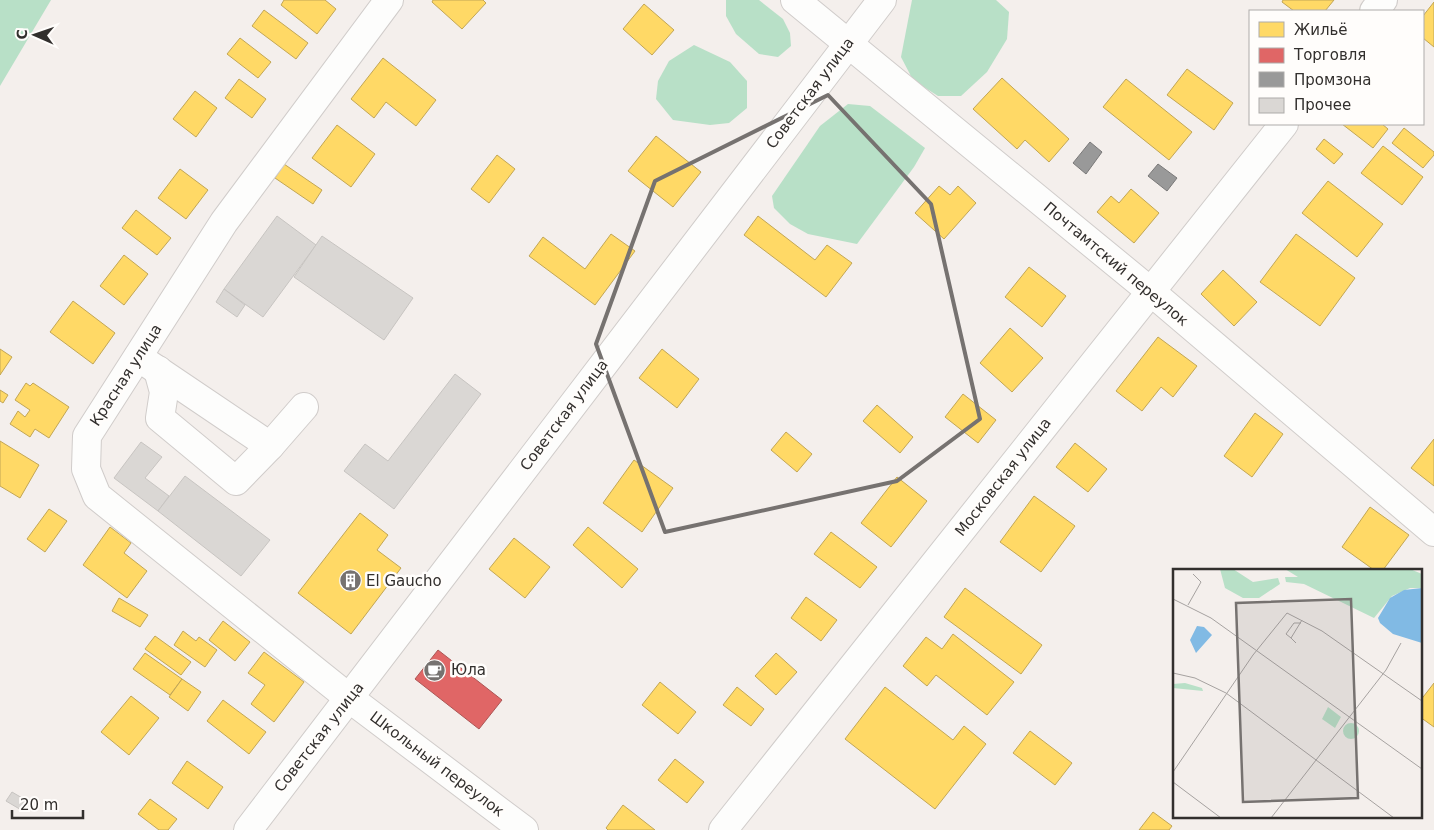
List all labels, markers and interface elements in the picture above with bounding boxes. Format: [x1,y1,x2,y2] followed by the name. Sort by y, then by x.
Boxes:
[10,10,60,60] north arrow
[1249,10,1424,125] legend
[1294,21,1348,39] text: Жильё
[14,29,30,40] text: С
[762,34,858,152] street label: Советская улица
[1293,46,1366,64] text: Торговля
[1294,71,1371,89] text: Промзона
[1294,96,1351,114] text: Прочее
[1040,198,1192,330] street label: Почтамтский переулок
[86,321,166,429] street label: Красная улица
[516,356,612,474] street label: Советская улица
[951,414,1055,540] street label: Московская улица
[338,569,362,593] building icon: El Gaucho
[1173,569,1422,818] inset map
[366,572,442,590] place label: El Gaucho
[423,658,447,682] cafe icon: Юла
[451,661,486,679] place label: Юла
[271,679,367,795] street label: Советская улица
[366,708,508,820] street label: Школьный переулок
[12,788,84,820] scale bar
[20,796,58,814] text: 20 m

